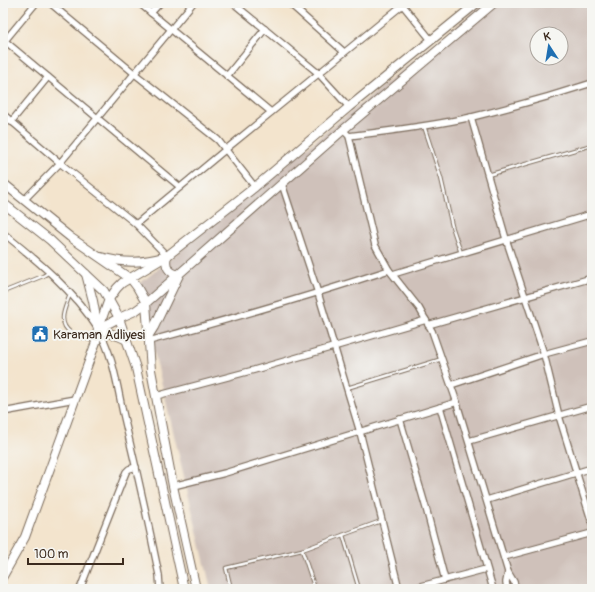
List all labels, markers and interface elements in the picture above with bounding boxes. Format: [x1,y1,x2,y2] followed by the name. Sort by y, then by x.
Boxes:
[529,26,569,66] north arrow
[542,30,552,44] text: K
[30,324,50,344] public building icon: Karaman Adliyesi
[53,327,145,343] place label: Karaman Adliyesi
[28,540,123,566] scale bar
[34,547,69,562] text: 100 m

